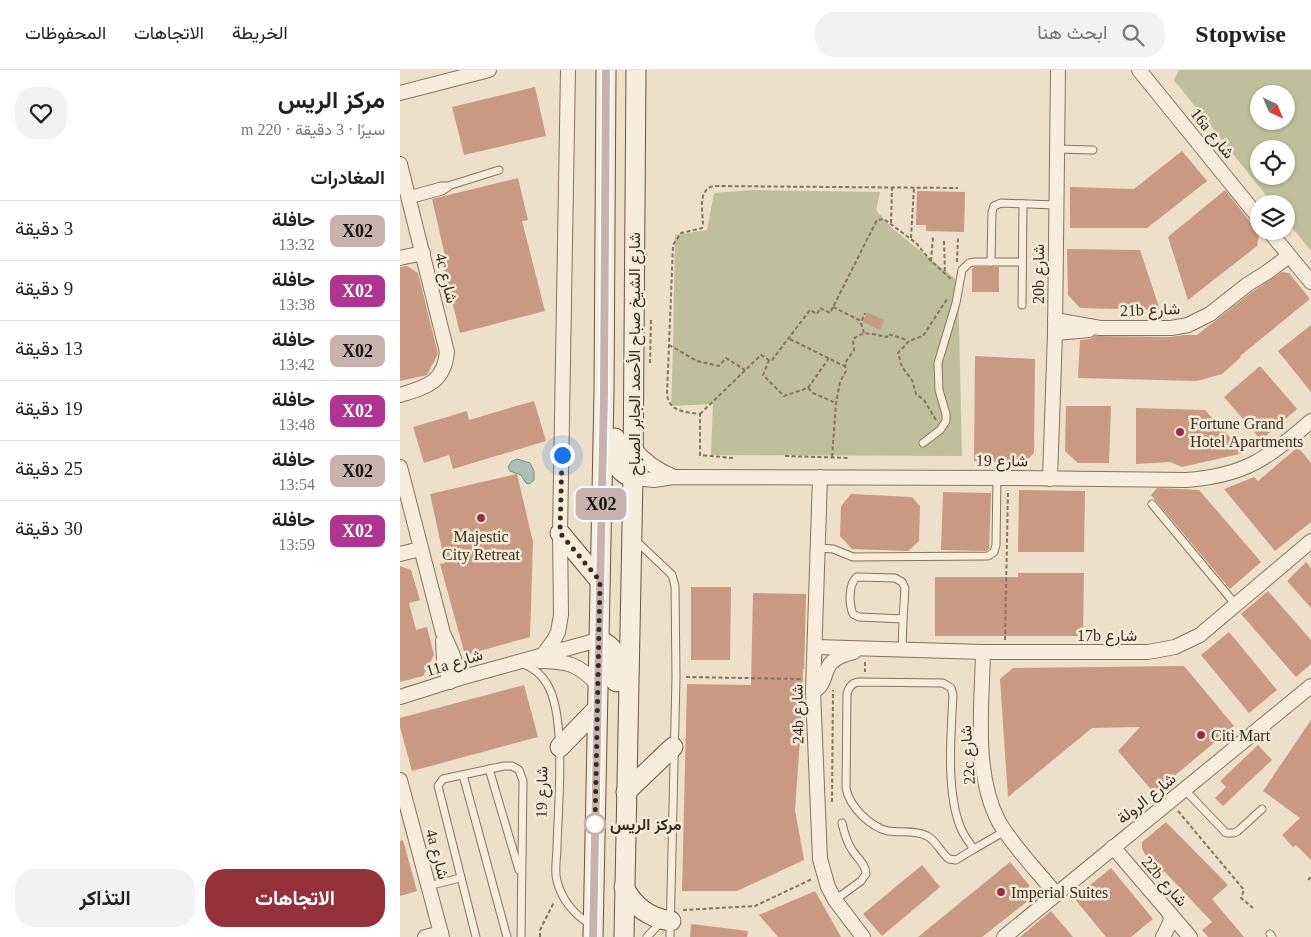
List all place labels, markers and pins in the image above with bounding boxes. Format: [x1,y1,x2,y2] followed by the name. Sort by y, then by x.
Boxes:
[1190,415,1303,451] place label: Fortune Grand Hotel Apartments
[1174,426,1186,438] marker: Fortune Grand Hotel Apartments
[475,512,487,524] marker: Majestic City Retreat
[442,528,520,564] place label: Majestic City Retreat
[1211,727,1271,744] place label: Citi Mart
[1195,729,1207,741] marker: Citi Mart
[584,813,606,835] marker: مركز الريس
[610,816,682,835] place label: مركز الريس
[1011,884,1108,902] place label: Imperial Suites
[995,886,1007,898] marker: Imperial Suites

